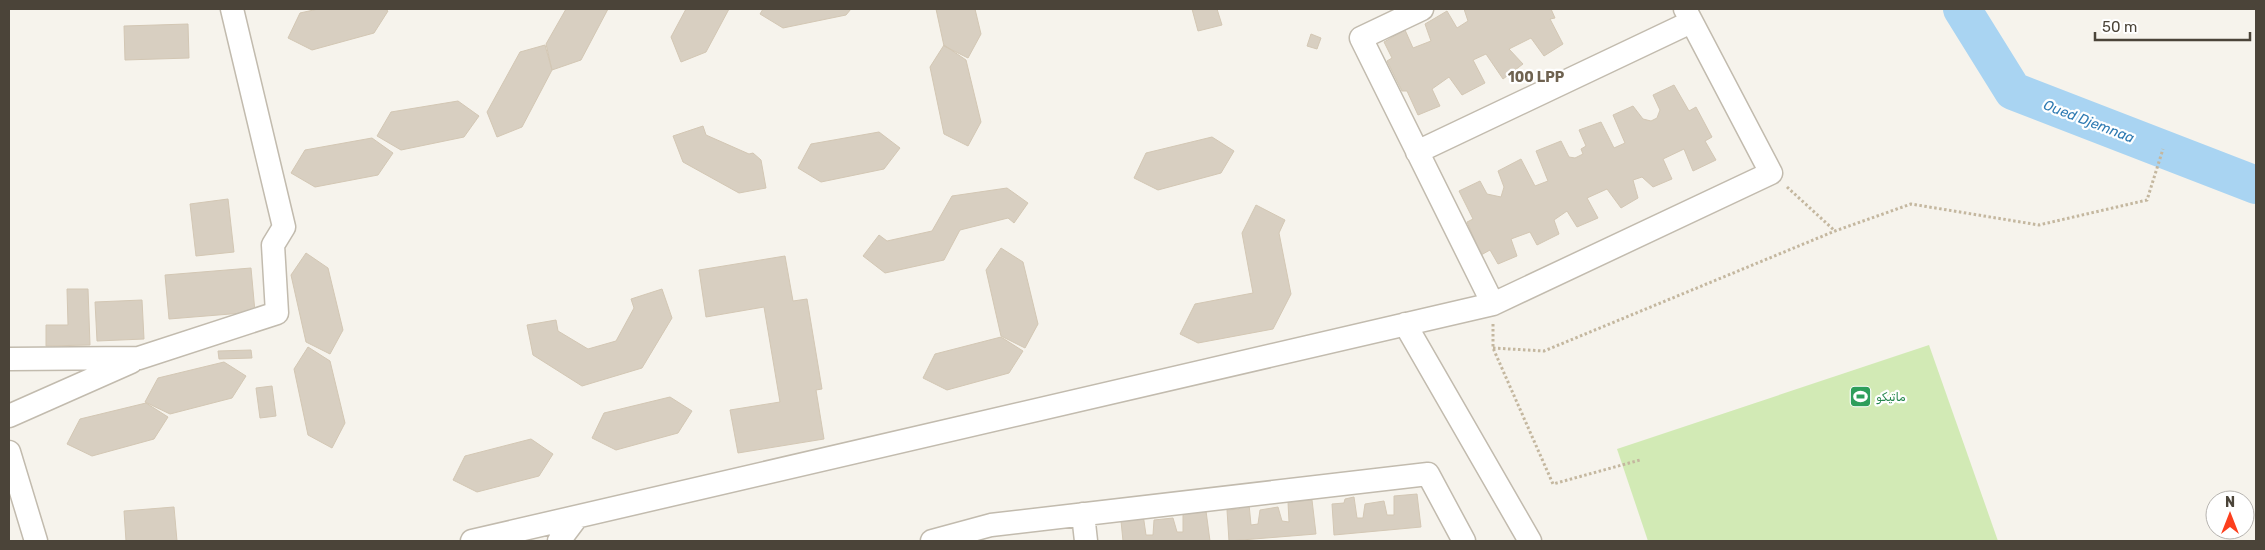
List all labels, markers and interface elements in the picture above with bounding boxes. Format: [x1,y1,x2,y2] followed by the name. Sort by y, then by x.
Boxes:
[2095,10,2250,42] scale bar
[2102,18,2137,36] text: 50 m
[1508,69,1565,86] district label: 100 LPP
[2041,96,2137,147] water label: Oued Djemnaa
[1848,385,1872,409] sports icon: ماتيكو
[1876,390,1906,405] place label: ماتيكو
[2205,490,2255,540] north arrow
[2225,494,2235,511] text: N

